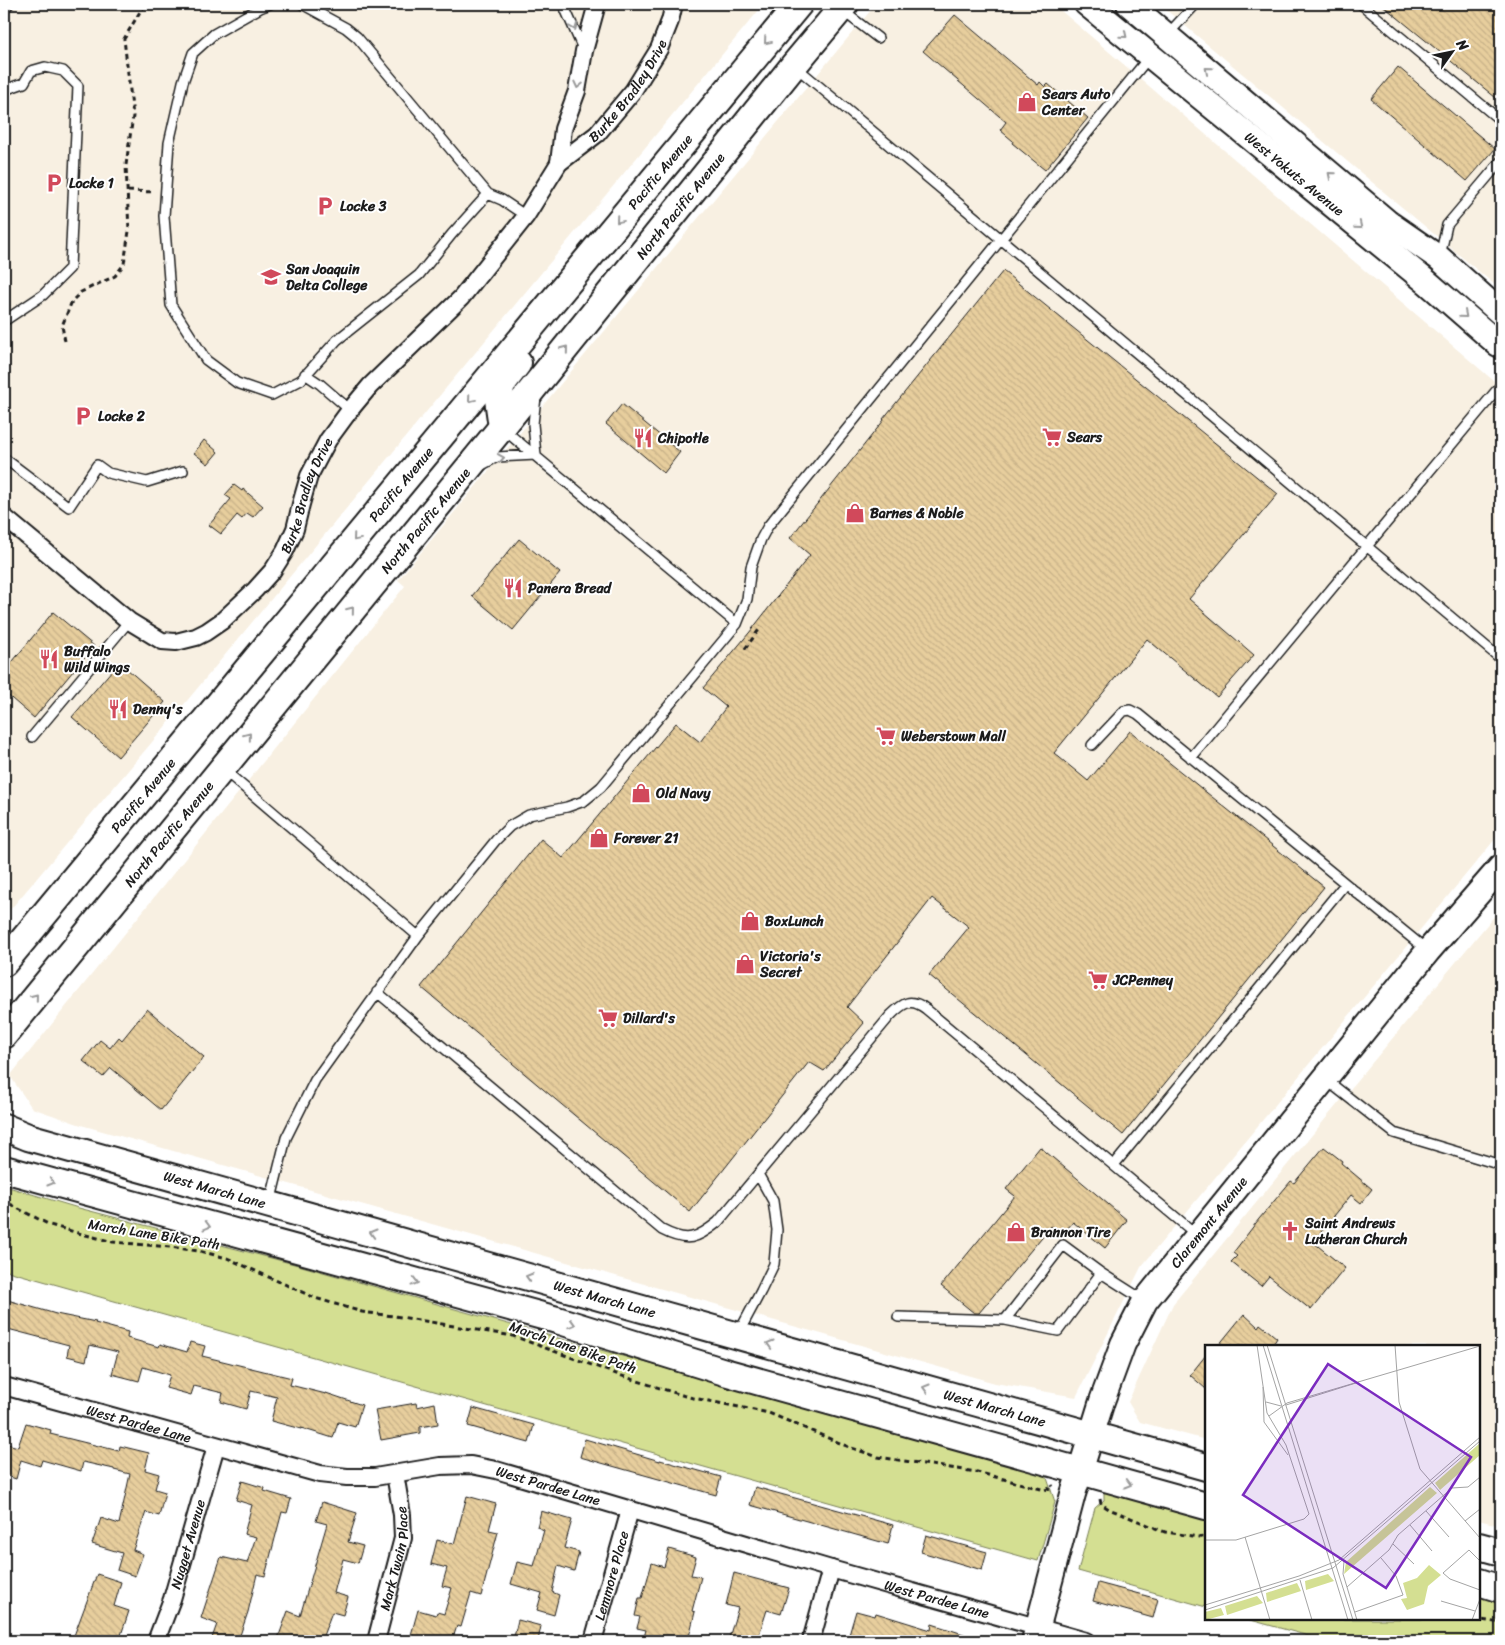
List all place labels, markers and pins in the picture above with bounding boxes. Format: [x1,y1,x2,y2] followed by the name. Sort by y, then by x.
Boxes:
[1041,82,1111,123] place label: Sears Auto Center
[1016,91,1038,113] shop icon: Sears Auto Center
[69,171,114,196] place label: Locke 1
[43,172,65,194] parking icon: Locke 1
[340,194,387,219] place label: Locke 3
[314,195,336,217] parking icon: Locke 3
[285,257,368,298] place label: San Joaquin Delta College
[260,266,282,288] school or university icon: San Joaquin Delta College
[98,404,146,429] place label: Locke 2
[72,405,94,427] parking icon: Locke 2
[1066,425,1103,450] place label: Sears
[657,426,709,451] place label: Chipotle
[1041,426,1063,448] supermarket icon: Sears
[632,427,654,449] restaurant icon: Chipotle
[870,501,965,526] place label: Barnes & Noble
[844,502,866,524] shop icon: Barnes & Noble
[528,576,612,601] place label: Panera Bread
[502,577,524,599] restaurant icon: Panera Bread
[64,639,130,680] place label: Buffalo Wild Wings
[38,648,60,670] restaurant icon: Buffalo Wild Wings
[133,697,183,722] place label: Denny's
[107,698,129,720] restaurant icon: Denny's
[901,724,1007,749] place label: Weberstown Mall
[875,725,897,747] supermarket icon: Weberstown Mall
[655,781,711,806] place label: Old Navy
[630,782,652,804] shop icon: Old Navy
[613,826,678,851] place label: Forever 21
[588,827,610,849] shop icon: Forever 21
[765,909,825,934] place label: BoxLunch
[739,910,761,932] shop icon: BoxLunch
[759,944,821,985] place label: Victoria's Secret
[734,953,756,975] shop icon: Victoria's Secret
[1112,968,1174,993] place label: JCPenney
[1087,969,1109,991] supermarket icon: JCPenney
[623,1006,676,1031] place label: Dillard's
[597,1007,619,1029] supermarket icon: Dillard's
[1304,1211,1408,1252] place label: Saint Andrews Lutheran Church
[1031,1220,1111,1245] place label: Brannon Tire
[1279,1220,1301,1242] church icon: Saint Andrews Lutheran Church
[1005,1221,1027,1243] shop icon: Brannon Tire

